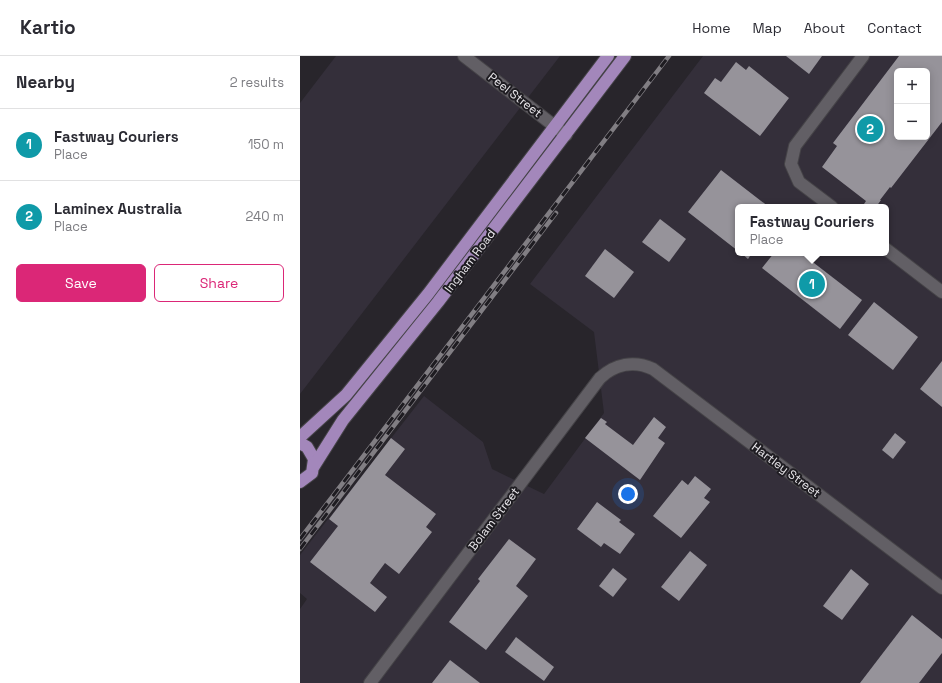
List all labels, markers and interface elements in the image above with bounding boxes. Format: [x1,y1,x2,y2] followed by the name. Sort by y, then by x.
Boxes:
[20,15,76,40] text: Kartio
[692,19,730,37] text: Home
[752,19,782,37] text: Map
[804,19,845,37] text: About
[867,19,922,37] text: Contact
[894,68,930,140] map controls
[894,68,930,104] button: +
[485,69,545,121] street label: Peel Street
[16,71,75,93] text: Nearby
[230,74,284,91] text: 2 results
[894,104,930,140] button: −
[857,114,883,144] pin: 2
[54,127,179,146] text: Fastway Couriers
[26,136,32,153] text: 1
[248,136,284,153] text: 150 m
[54,146,88,163] text: Place
[54,199,182,218] text: Laminex Australia
[735,204,889,256] popup
[25,208,33,225] text: 2
[246,208,284,225] text: 240 m
[750,212,874,231] text: Fastway Couriers
[54,218,88,235] text: Place
[441,226,499,296] street label: Ingham Road
[750,231,783,248] text: Place
[16,264,146,302] button: Save
[154,264,284,302] button: Share
[799,269,825,299] pin: 1
[748,439,824,501] street label: Hartley Street
[465,484,523,554] street label: Bolam Street
[618,484,638,504] your location

